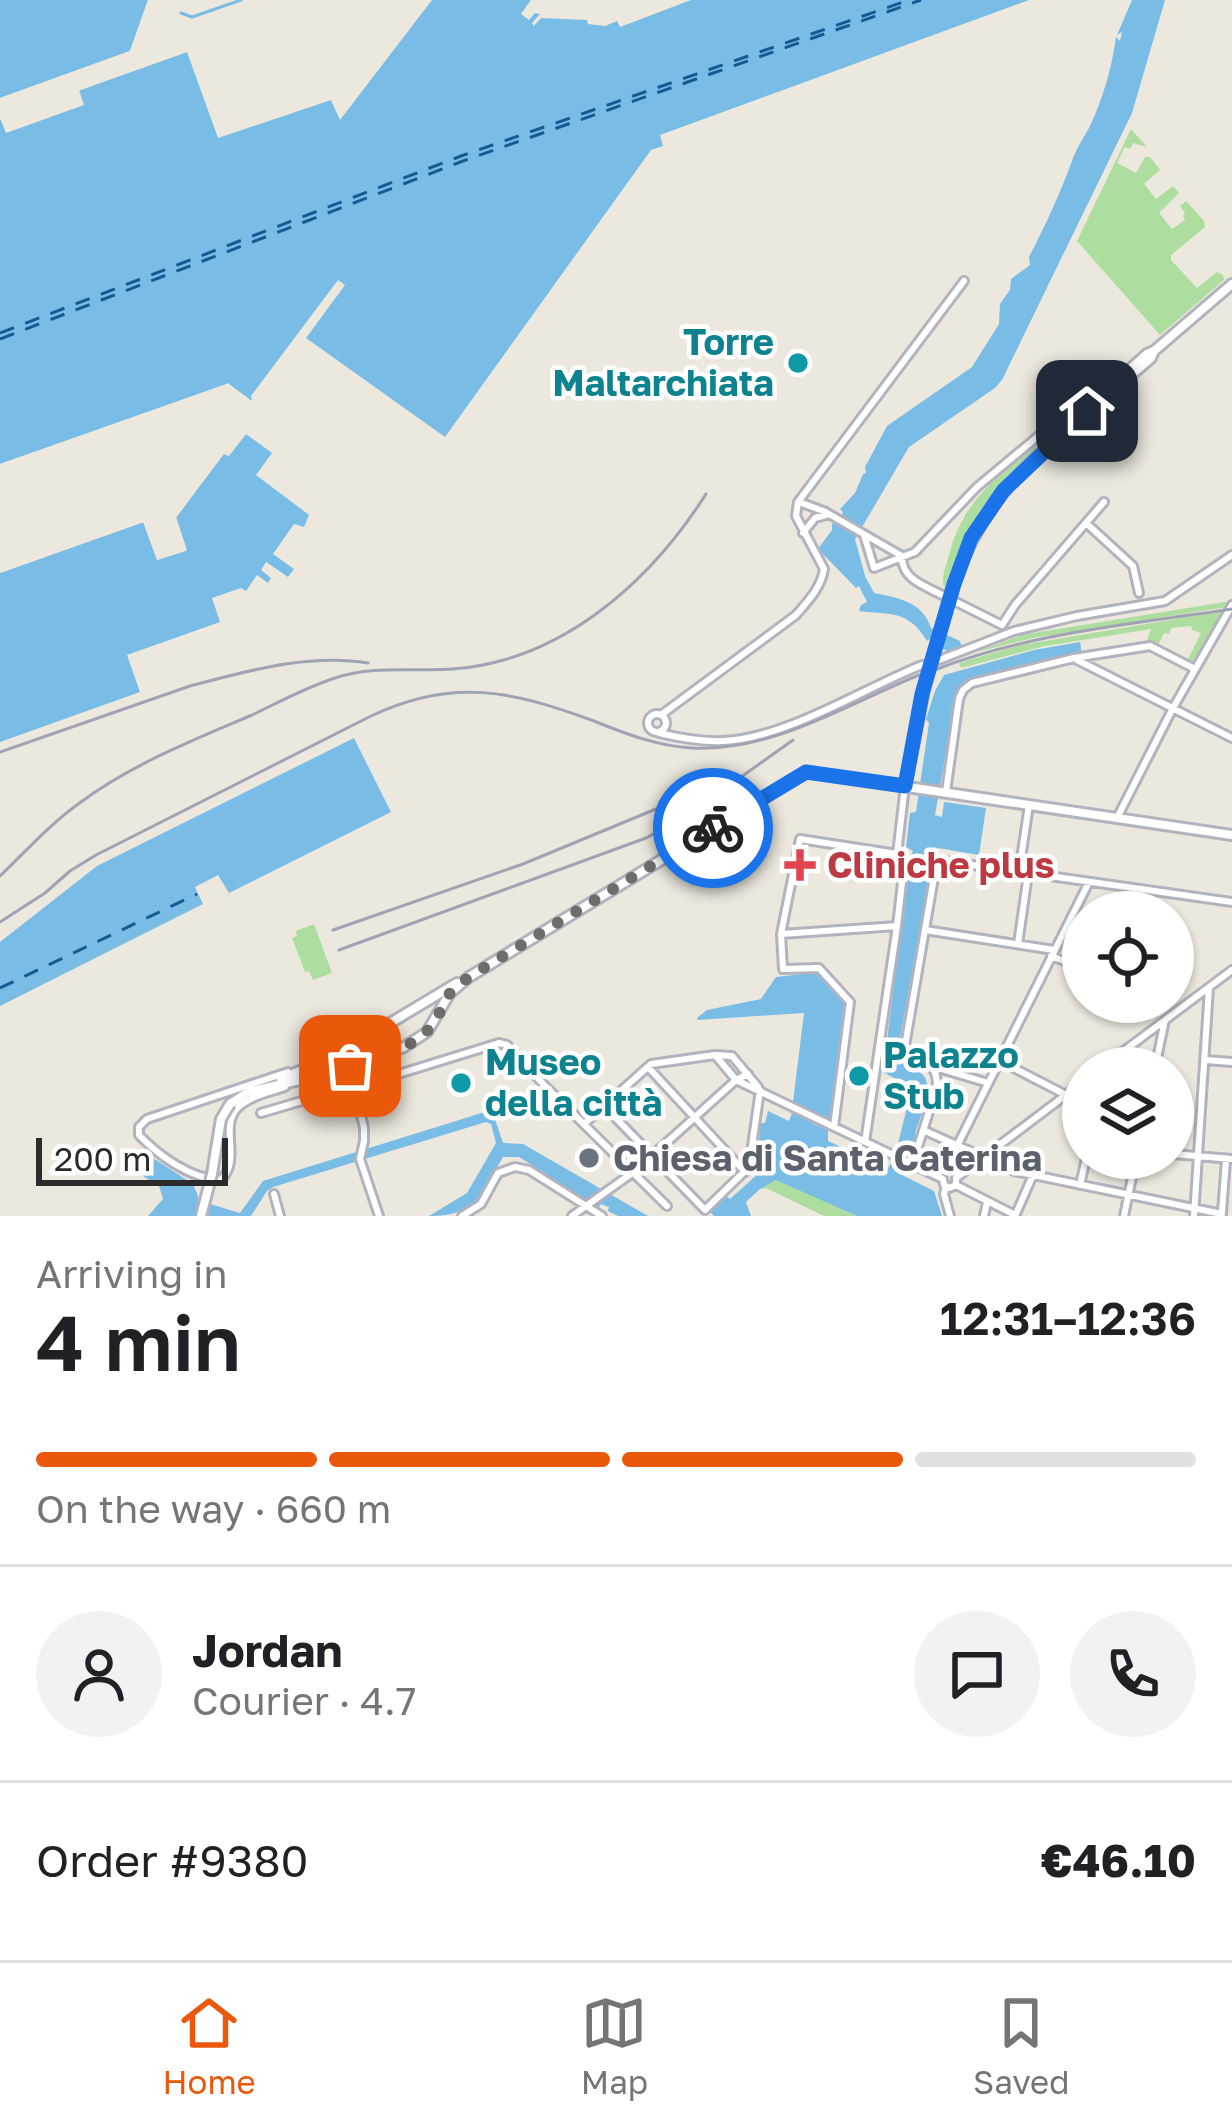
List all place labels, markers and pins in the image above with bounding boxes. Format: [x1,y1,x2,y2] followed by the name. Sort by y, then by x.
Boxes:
[552,320,774,404] place label: Torre Maltarchiata
[785,350,811,376] marker: Torre Maltarchiata
[1036,360,1138,462] pin
[827,843,1055,886] place label: Cliniche plus
[784,849,816,881] marker: Cliniche plus
[299,1015,401,1117] pin
[883,1033,1019,1117] place label: Palazzo Stub
[485,1040,662,1124] place label: Museo della città
[846,1063,872,1089] marker: Palazzo Stub
[448,1070,474,1096] marker: Museo della città
[613,1136,1042,1179] place label: Chiesa di Santa Caterina
[576,1145,602,1171] marker: Chiesa di Santa Caterina

